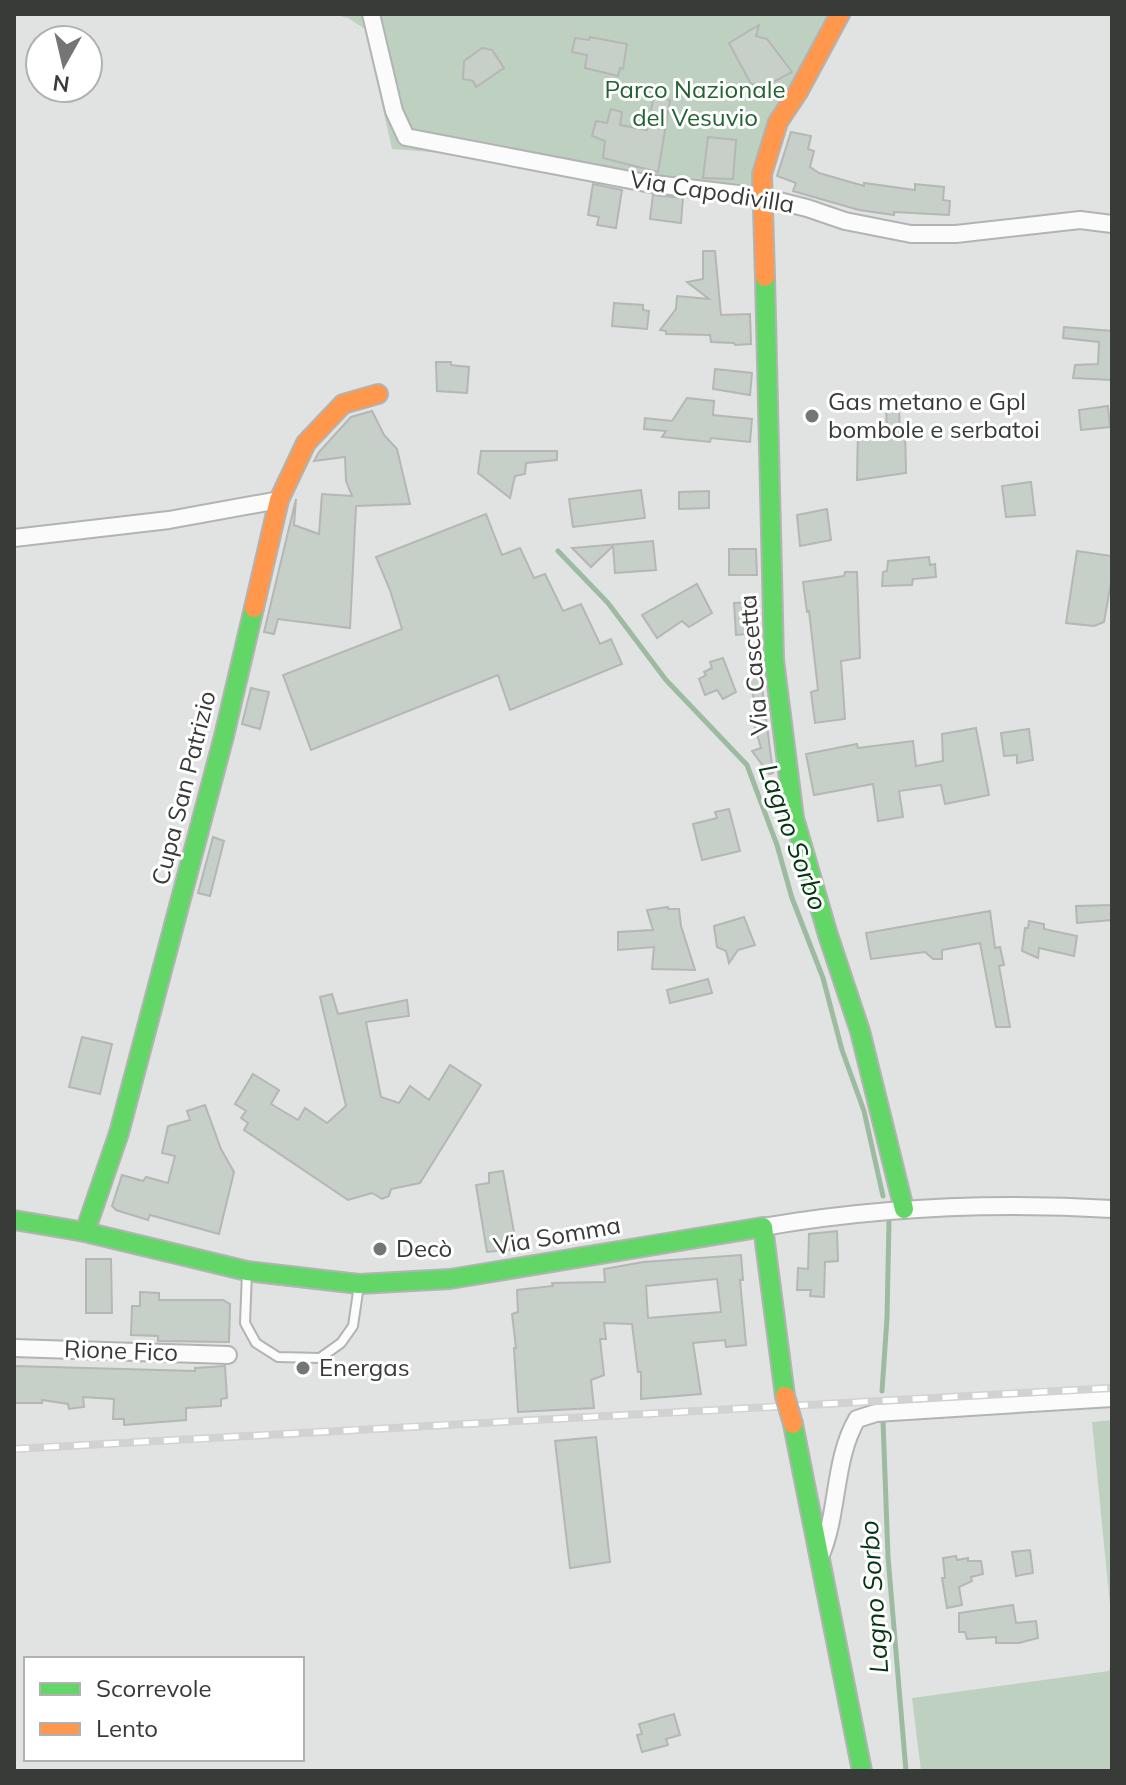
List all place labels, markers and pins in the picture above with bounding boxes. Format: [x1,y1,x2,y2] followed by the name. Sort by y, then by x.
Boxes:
[828,386,1040,444] place label: Gas metano e Gpl bombole e serbatoi
[803,407,821,425] marker: Gas metano e Gpl bombole e serbatoi
[396,1233,452,1263] place label: Decò
[371,1240,389,1258] marker: Decò
[319,1352,410,1382] place label: Energas
[294,1359,312,1377] marker: Energas

